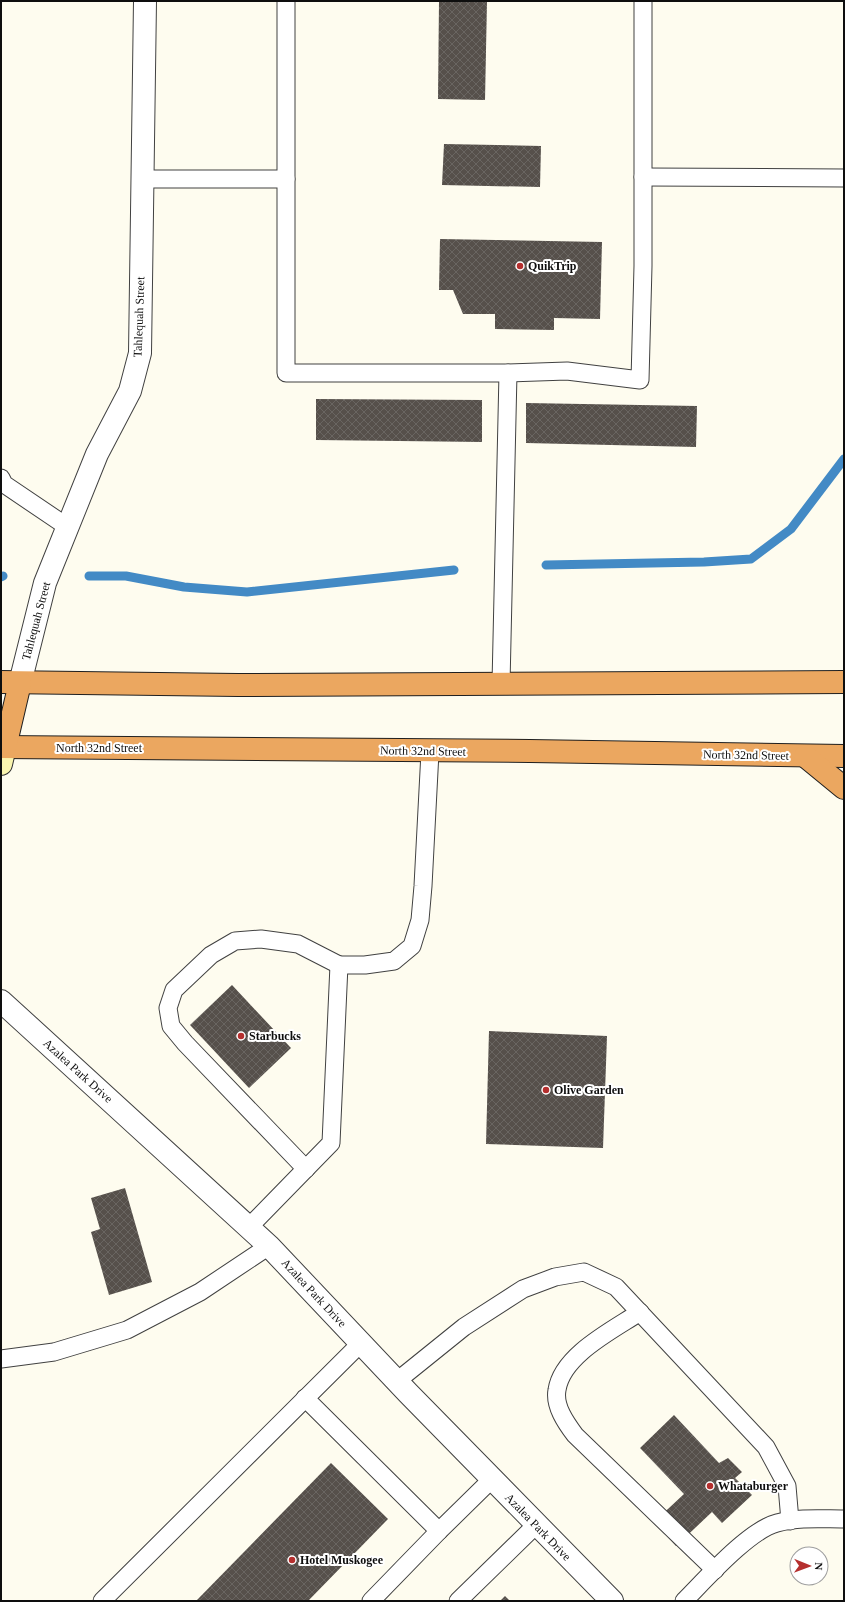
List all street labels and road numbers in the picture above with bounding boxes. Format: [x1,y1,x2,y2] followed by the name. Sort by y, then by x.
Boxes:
[131,276,147,358] street label: Tahlequah Street
[19,580,53,662] street label: Tahlequah Street
[56,741,143,755] street label: North 32nd Street
[380,743,467,759] street label: North 32nd Street
[703,747,790,763] street label: North 32nd Street
[40,1036,116,1106] street label: Azalea Park Drive
[279,1256,349,1330] street label: Azalea Park Drive
[502,1490,574,1564] street label: Azalea Park Drive

